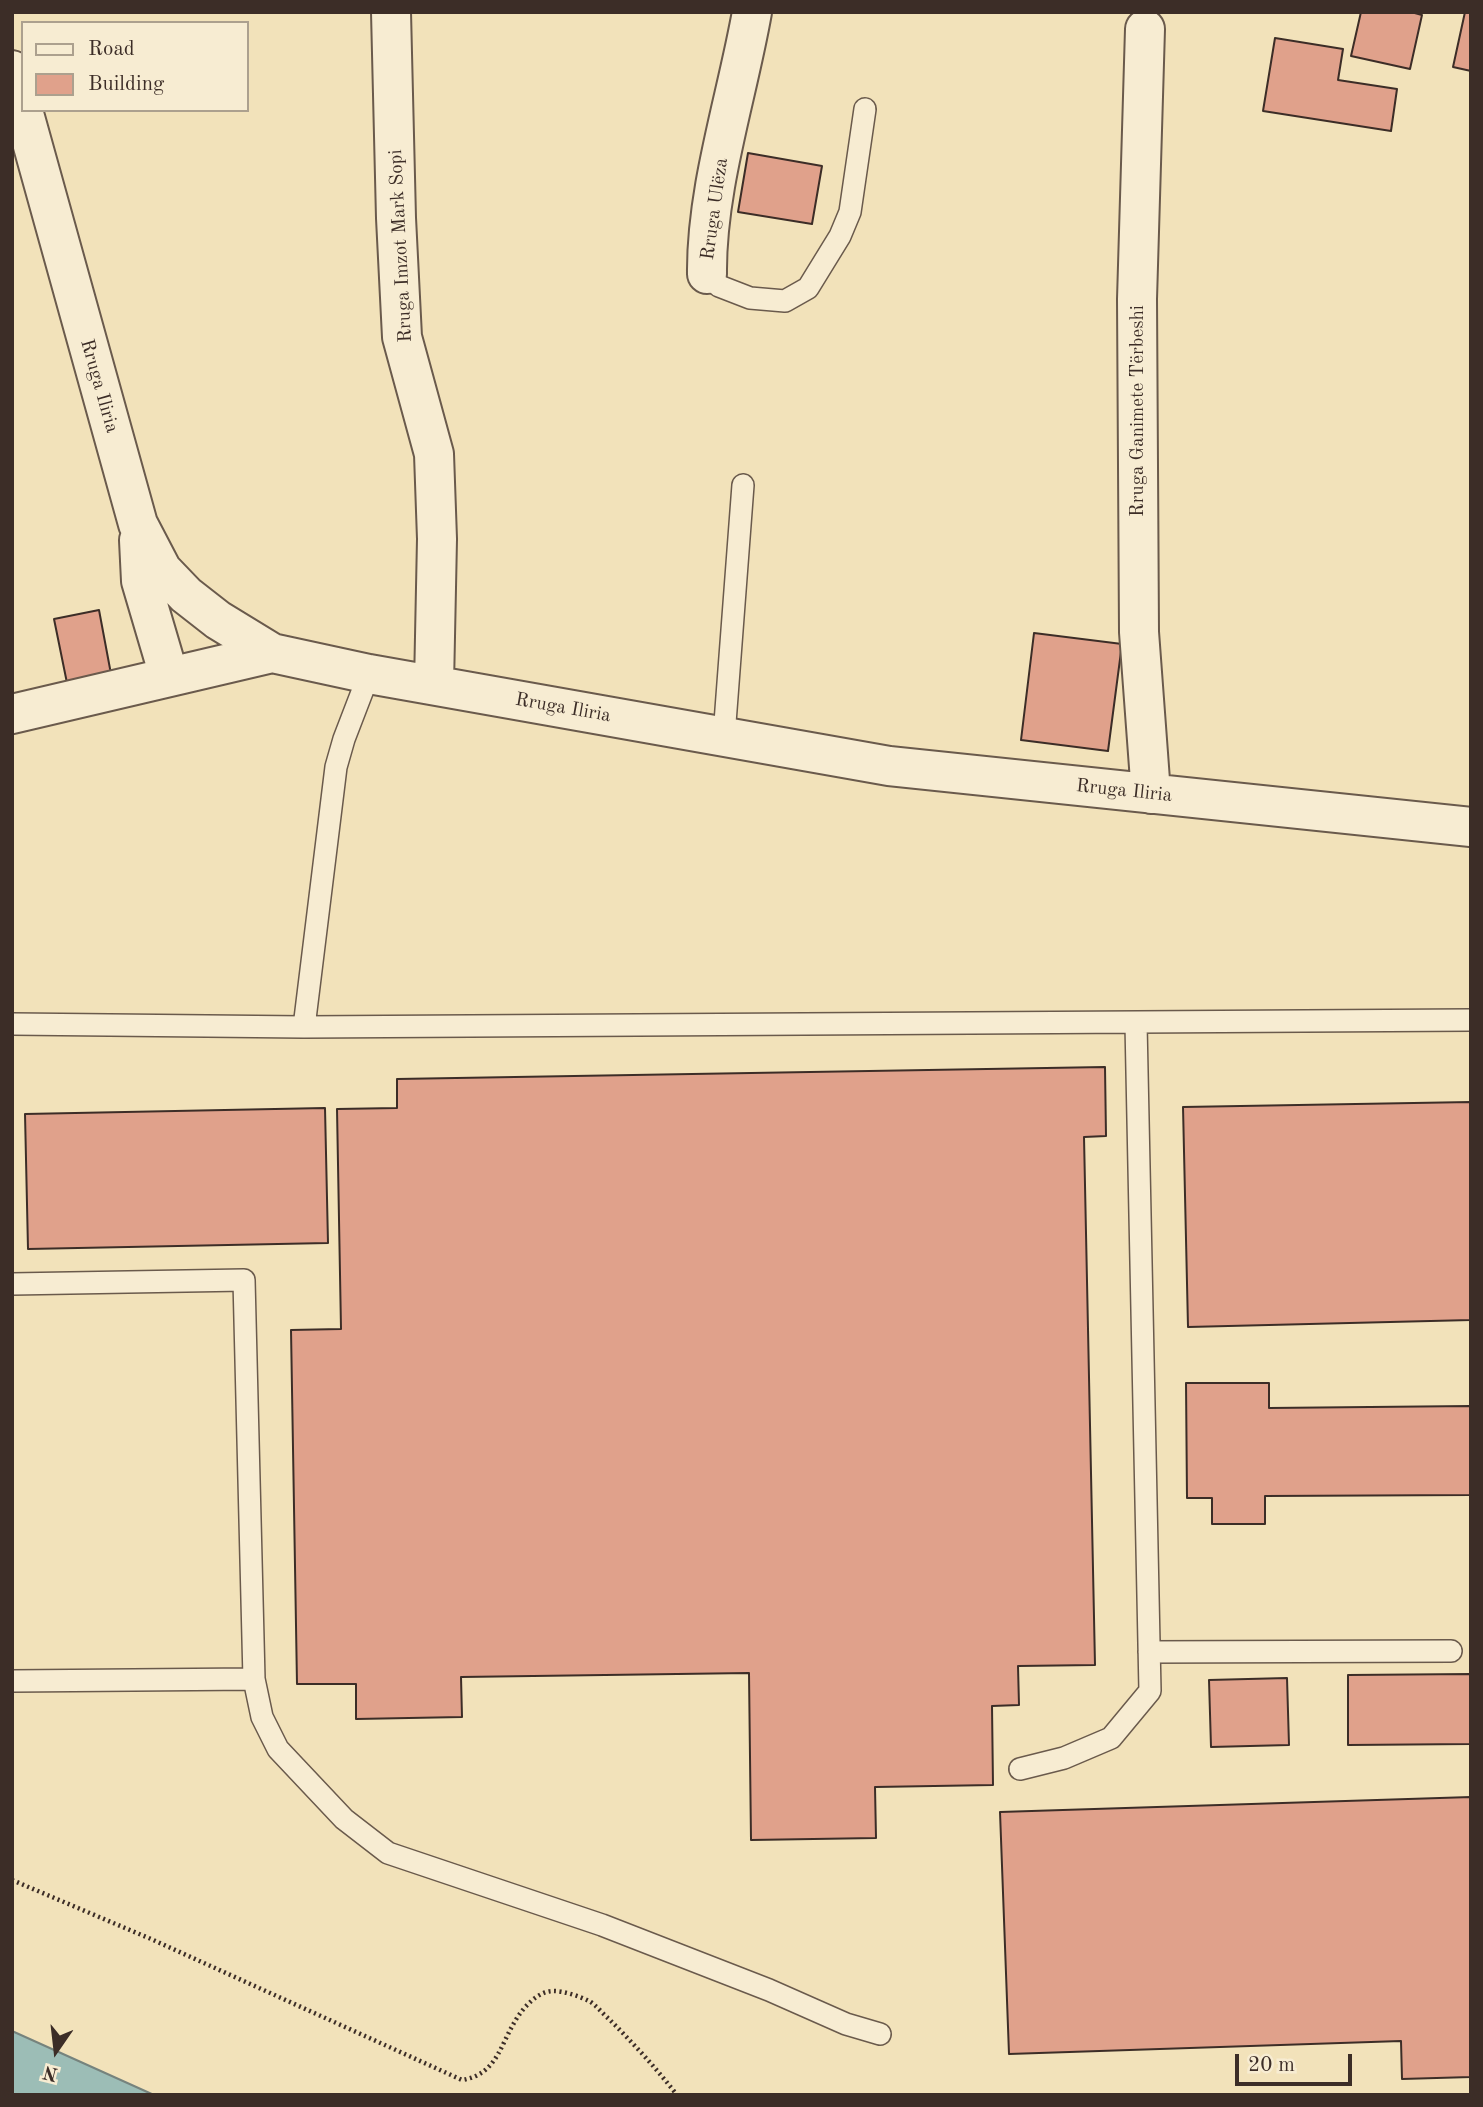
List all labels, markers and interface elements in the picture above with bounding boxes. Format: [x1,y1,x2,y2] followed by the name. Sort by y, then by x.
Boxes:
[21,21,248,112] legend
[88,39,135,60] text: Road
[88,74,164,95] text: Building
[385,149,417,343] street label: Rruga Imzot Mark Sopi
[697,156,733,262] street label: Rruga Ulëza
[1127,305,1149,517] street label: Rruga Ganimete Tërbeshi
[75,336,123,436] street label: Rruga Iliria
[513,688,613,728] street label: Rruga Iliria
[1075,775,1173,807] street label: Rruga Iliria
[21,2016,91,2086] north arrow
[1238,2040,1355,2084] scale bar
[1248,2055,1295,2076] text: 20 m
[41,2061,60,2083] text: N

